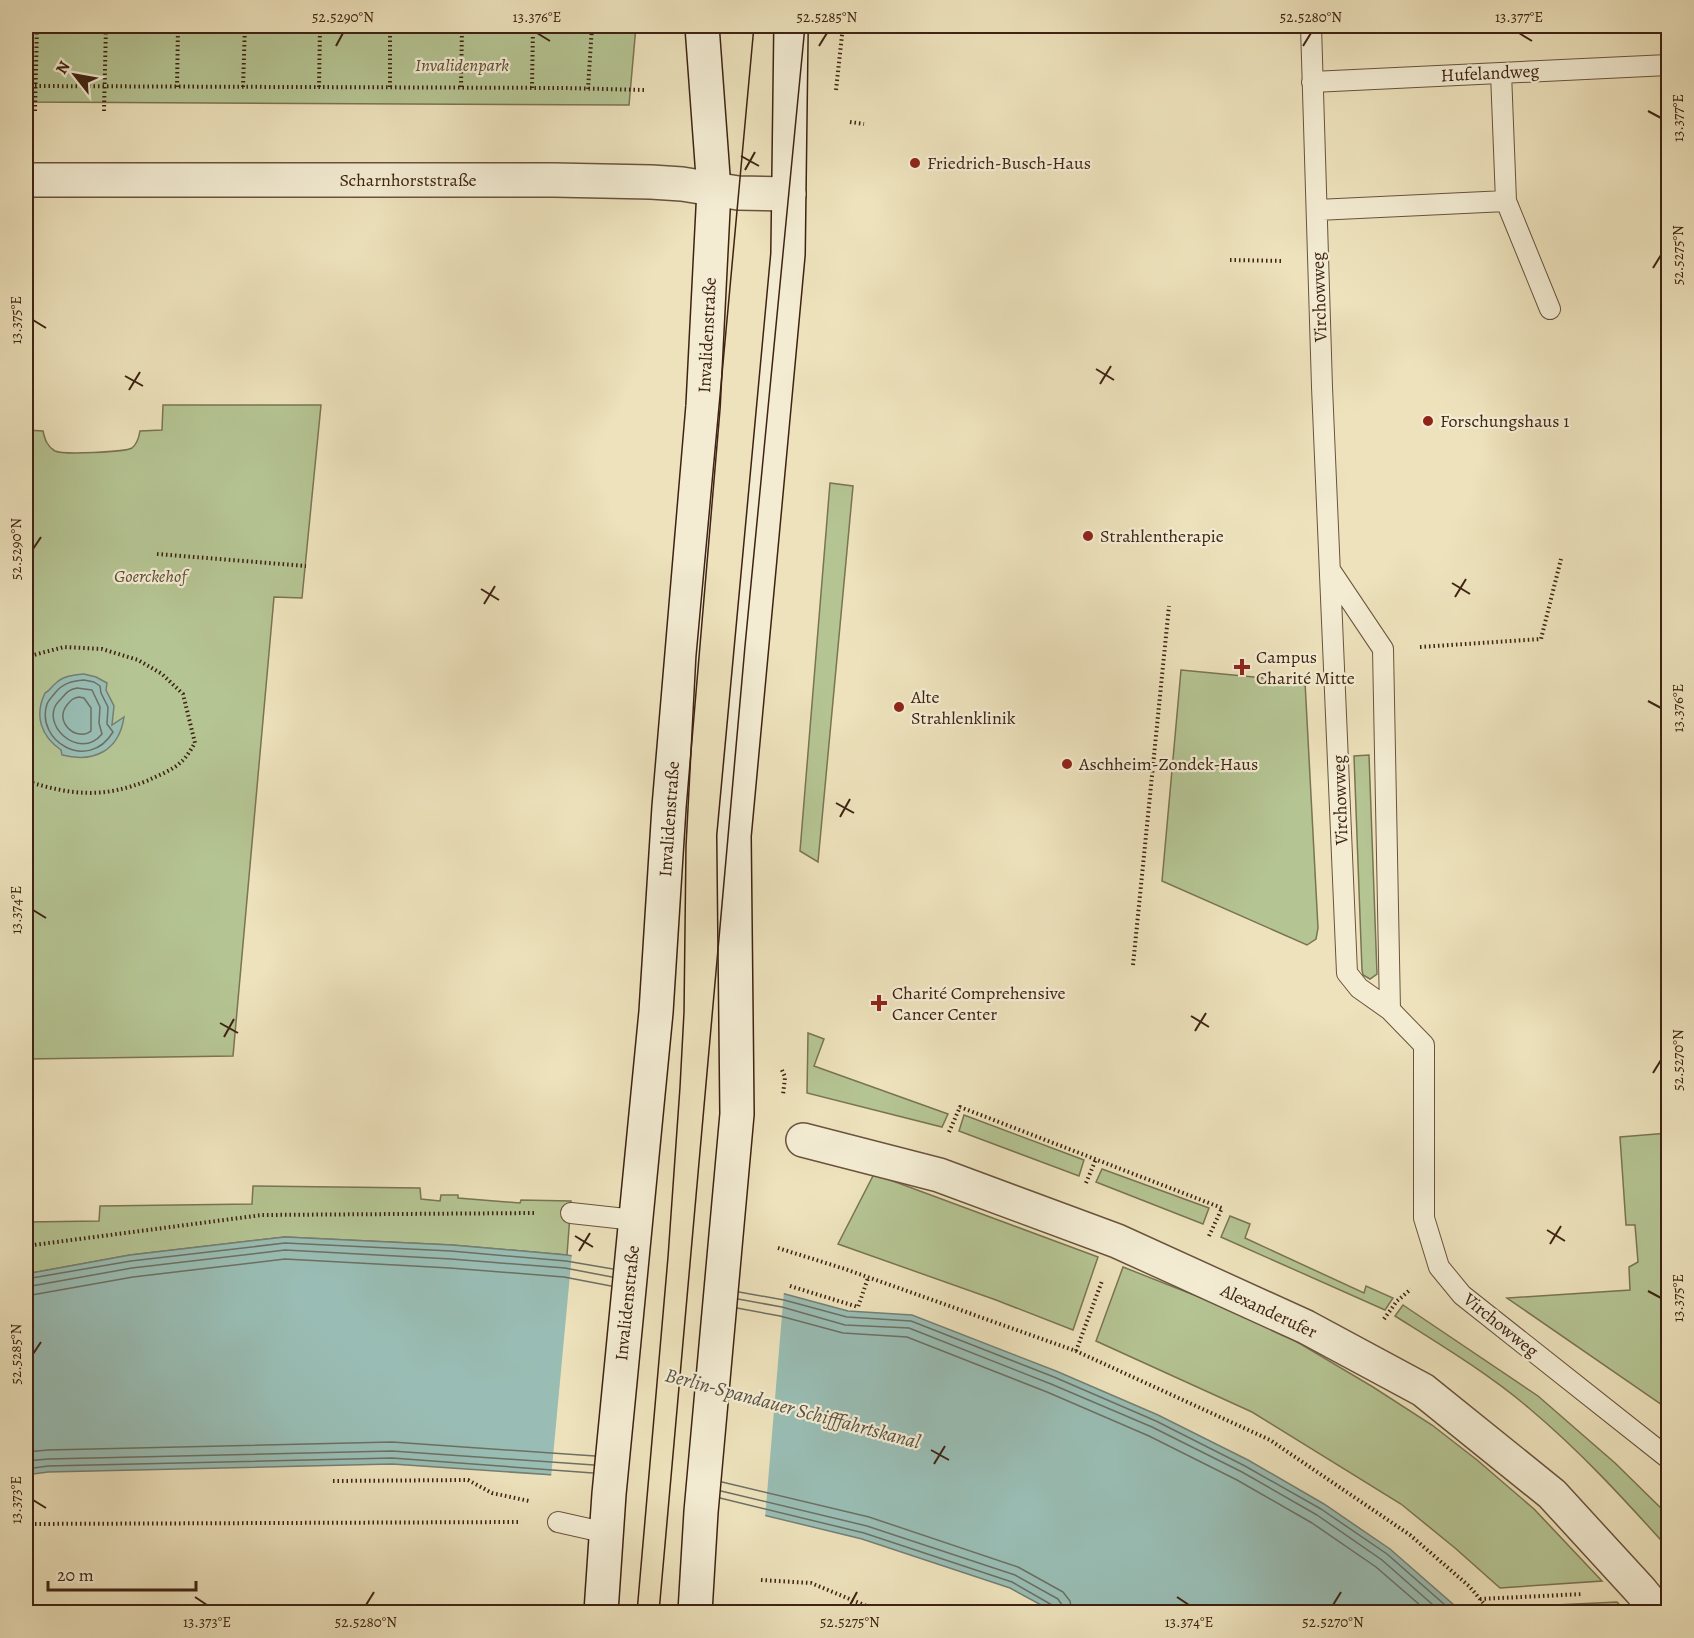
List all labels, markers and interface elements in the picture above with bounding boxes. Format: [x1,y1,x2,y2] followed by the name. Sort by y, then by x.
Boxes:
[312,7,374,27] text: 52.5290°N
[513,7,561,27] text: 13.376°E
[797,7,858,27] text: 52.5285°N
[1280,7,1342,27] text: 52.5280°N
[1495,7,1543,27] text: 13.377°E
[45,45,105,105] north arrow
[415,53,509,77] park label: Invalidenpark
[51,57,76,78] text: N
[1440,58,1540,88] street label: Hufelandweg
[1668,94,1688,142] text: 13.377°E
[927,151,1091,175] place label: Friedrich-Busch-Haus
[908,156,922,170] marker: Friedrich-Busch-Haus
[339,168,477,192] street label: Scharnhorststraße
[1668,225,1688,285] text: 52.5275°N
[1305,252,1333,343] street label: Virchowweg
[692,276,722,394] street label: Invalidenstraße
[6,296,26,344] text: 13.375°E
[1440,409,1569,433] place label: Forschungshaus 1
[1421,414,1435,428] marker: Forschungshaus 1
[6,518,26,580] text: 52.5290°N
[1100,524,1224,548] place label: Strahlentherapie
[1081,529,1095,543] marker: Strahlentherapie
[114,564,189,588] park label: Goerckehof
[1256,645,1355,690] place label: Campus Charité Mitte
[1233,658,1251,676] marker: Campus Charité Mitte
[1668,684,1688,732] text: 13.376°E
[910,685,1016,730] place label: Alte Strahlenklinik
[892,700,906,714] marker: Alte Strahlenklinik
[1078,752,1258,776] place label: Aschheim-Zondek-Haus
[1326,755,1354,846] street label: Virchowweg
[1060,757,1074,771] marker: Aschheim-Zondek-Haus
[653,760,685,878] street label: Invalidenstraße
[6,886,26,934] text: 13.374°E
[892,981,1066,1026] place label: Charité Comprehensive Cancer Center
[870,994,888,1012] marker: Charité Comprehensive Cancer Center
[1668,1029,1688,1091] text: 52.5270°N
[609,1244,645,1362] street label: Invalidenstraße
[1668,1274,1688,1322] text: 13.375°E
[1216,1278,1321,1344] street label: Alexanderufer
[1458,1287,1544,1363] street label: Virchowweg
[6,1323,26,1384] text: 52.5285°N
[662,1361,923,1456] water label: Berlin-Spandauer Schifffahrtskanal
[6,1476,26,1524] text: 13.373°E
[48,1554,196,1592] scale bar
[57,1563,94,1587] text: 20 m
[183,1612,231,1632] text: 13.373°E
[335,1612,397,1632] text: 52.5280°N
[820,1612,880,1632] text: 52.5275°N
[1165,1612,1213,1632] text: 13.374°E
[1302,1612,1364,1632] text: 52.5270°N

